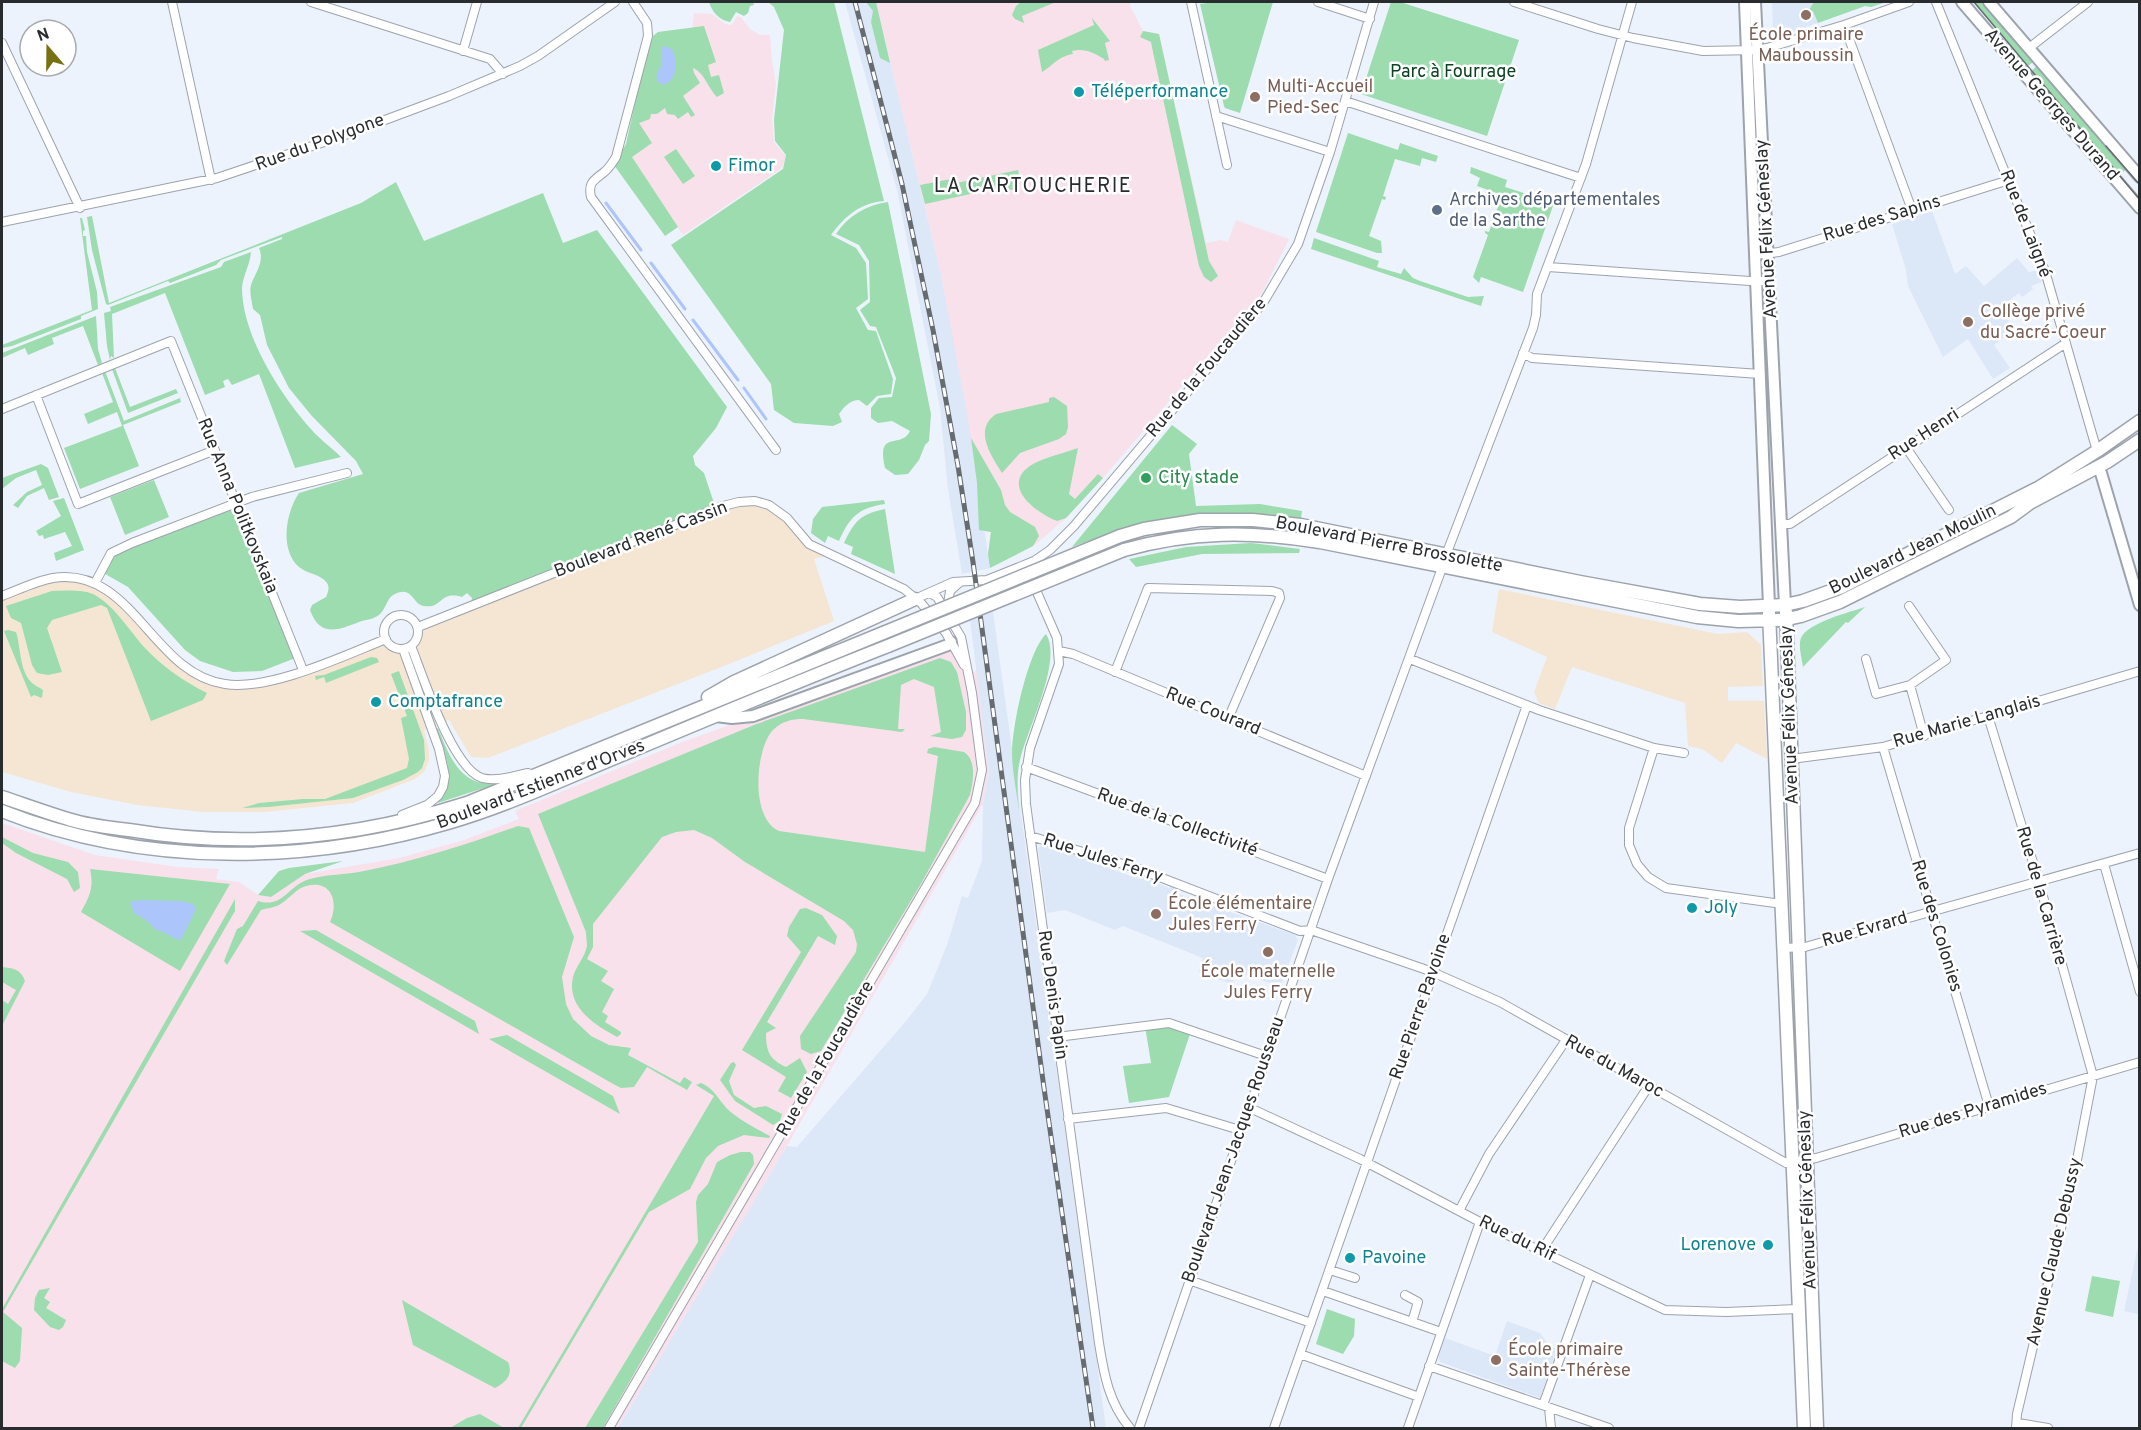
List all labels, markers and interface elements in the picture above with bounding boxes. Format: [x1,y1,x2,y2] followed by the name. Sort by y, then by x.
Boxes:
[1799,8,1813,22] marker: École primaire Mauboussin
[18,18,78,78] north arrow
[1748,22,1864,68] place label: École primaire Mauboussin
[35,24,52,47] text: N
[1978,24,2124,186] street label: Avenue Georges Durand
[1390,61,1516,84] park label: Parc à Fourrage
[1267,76,1373,120] place label: Multi-Accueil Pied-Sec
[1091,81,1228,104] place label: Téléperformance
[1072,85,1086,99] marker: Téléperformance
[1248,90,1262,104] marker: Multi-Accueil Pied-Sec
[252,109,388,177] street label: Rue du Polygone
[1751,139,1783,319] street label: Avenue Félix Géneslay
[728,155,775,178] place label: Fimor
[709,159,723,173] marker: Fimor
[1994,167,2056,281] street label: Rue de Laigné
[934,174,1132,200] district label: LA CARTOUCHERIE
[1449,189,1660,233] place label: Archives départementales de la Sarthe
[1820,190,1944,248] street label: Rue des Sapins
[1430,203,1444,217] marker: Archives départementales de la Sarthe
[1142,293,1272,443] street label: Rue de la Foucaudière
[1980,301,2106,345] place label: Collège privé du Sacré-Coeur
[1961,315,1975,329] marker: Collège privé du Sacré-Coeur
[1884,404,1964,466] street label: Rue Henri
[191,415,283,597] street label: Rue Anna Politkovskaia
[1158,467,1239,490] place label: City stade
[1139,471,1153,485] marker: City stade
[551,496,731,584] street label: Boulevard René Cassin
[1826,499,2000,601] street label: Boulevard Jean Moulin
[1273,512,1505,578] street label: Boulevard Pierre Brossolette
[1775,625,1805,805] street label: Avenue Félix Géneslay
[1162,682,1264,742] street label: Rue Courard
[1891,690,2043,754] street label: Rue Marie Langlais
[388,691,503,714] place label: Comptafrance
[369,695,383,709] marker: Comptafrance
[434,735,648,835] street label: Boulevard Estienne d'Orves
[1094,783,1260,863] street label: Rue de la Collectivité
[2010,824,2072,968] street label: Rue de la Carrière
[1040,829,1166,889] street label: Rue Jules Ferry
[1905,857,1967,995] street label: Rue des Colonies
[1168,891,1312,937] place label: École élémentaire Jules Ferry
[1704,897,1738,920] place label: Joly
[1685,901,1699,915] marker: Joly
[1149,907,1163,921] marker: École élémentaire Jules Ferry
[1820,907,1910,953] street label: Rue Evrard
[1032,929,1072,1061] street label: Rue Denis Papin
[1385,931,1457,1083] street label: Rue Pierre Pavoine
[1261,945,1275,959] marker: École maternelle Jules Ferry
[1200,959,1336,1005] place label: École maternelle Jules Ferry
[772,977,880,1141] street label: Rue de la Foucaudière
[1177,1014,1291,1286] street label: Boulevard Jean-Jacques Rousseau
[1560,1030,1668,1104] street label: Rue du Maroc
[1896,1078,2050,1144] street label: Rue des Pyramides
[1793,1110,1823,1290] street label: Avenue Félix Géneslay
[2022,1156,2088,1348] street label: Avenue Claude Debussy
[1475,1211,1559,1267] street label: Rue du Rif
[1680,1234,1756,1257] place label: Lorenove
[1761,1238,1775,1252] marker: Lorenove
[1362,1247,1426,1270] place label: Pavoine
[1343,1251,1357,1265] marker: Pavoine
[1508,1337,1631,1383] place label: École primaire Sainte-Thérèse
[1489,1353,1503,1367] marker: École primaire Sainte-Thérèse

